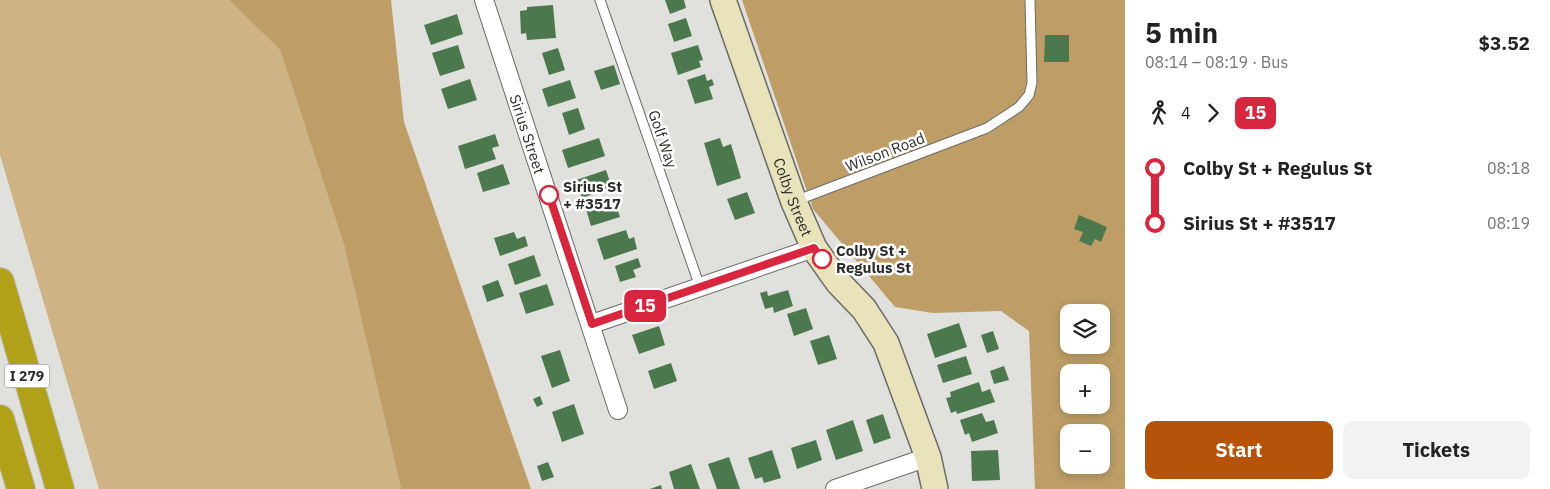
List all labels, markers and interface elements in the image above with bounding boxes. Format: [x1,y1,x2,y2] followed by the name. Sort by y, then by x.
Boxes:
[1145,14,1218,51] text: 5 min
[1478,31,1530,55] text: $3.52
[1145,52,1288,72] text: 08:14 – 08:19 · Bus
[506,92,550,176] street label: Sirius Street
[1145,99,1173,127] icon: walk
[1199,99,1227,127] icon: forward
[1245,101,1266,124] text: 15
[1181,103,1191,123] text: 4
[644,108,682,171] street label: Golf Way
[843,128,927,176] street label: Wilson Road
[770,155,817,239] street label: Colby Street
[1183,156,1372,180] text: Colby St + Regulus St
[1487,158,1530,178] text: 08:18
[563,177,622,213] place label: Sirius St + #3517
[539,185,559,205] marker: Sirius St + #3517
[1183,211,1336,235] text: Sirius St + #3517
[1487,213,1530,233] text: 08:19
[836,241,911,277] place label: Colby St + Regulus St
[812,249,832,269] marker: Colby St + Regulus St
[622,290,668,322] line badge: 15
[634,294,656,317] text: 15
[1060,304,1110,474] map controls
[1060,304,1110,354] button: layers
[5,364,50,388] road number: I 279
[1060,364,1110,414] button: +
[1145,421,1333,479] button: Start
[1343,421,1530,479] button: Tickets
[1060,424,1110,474] button: −

